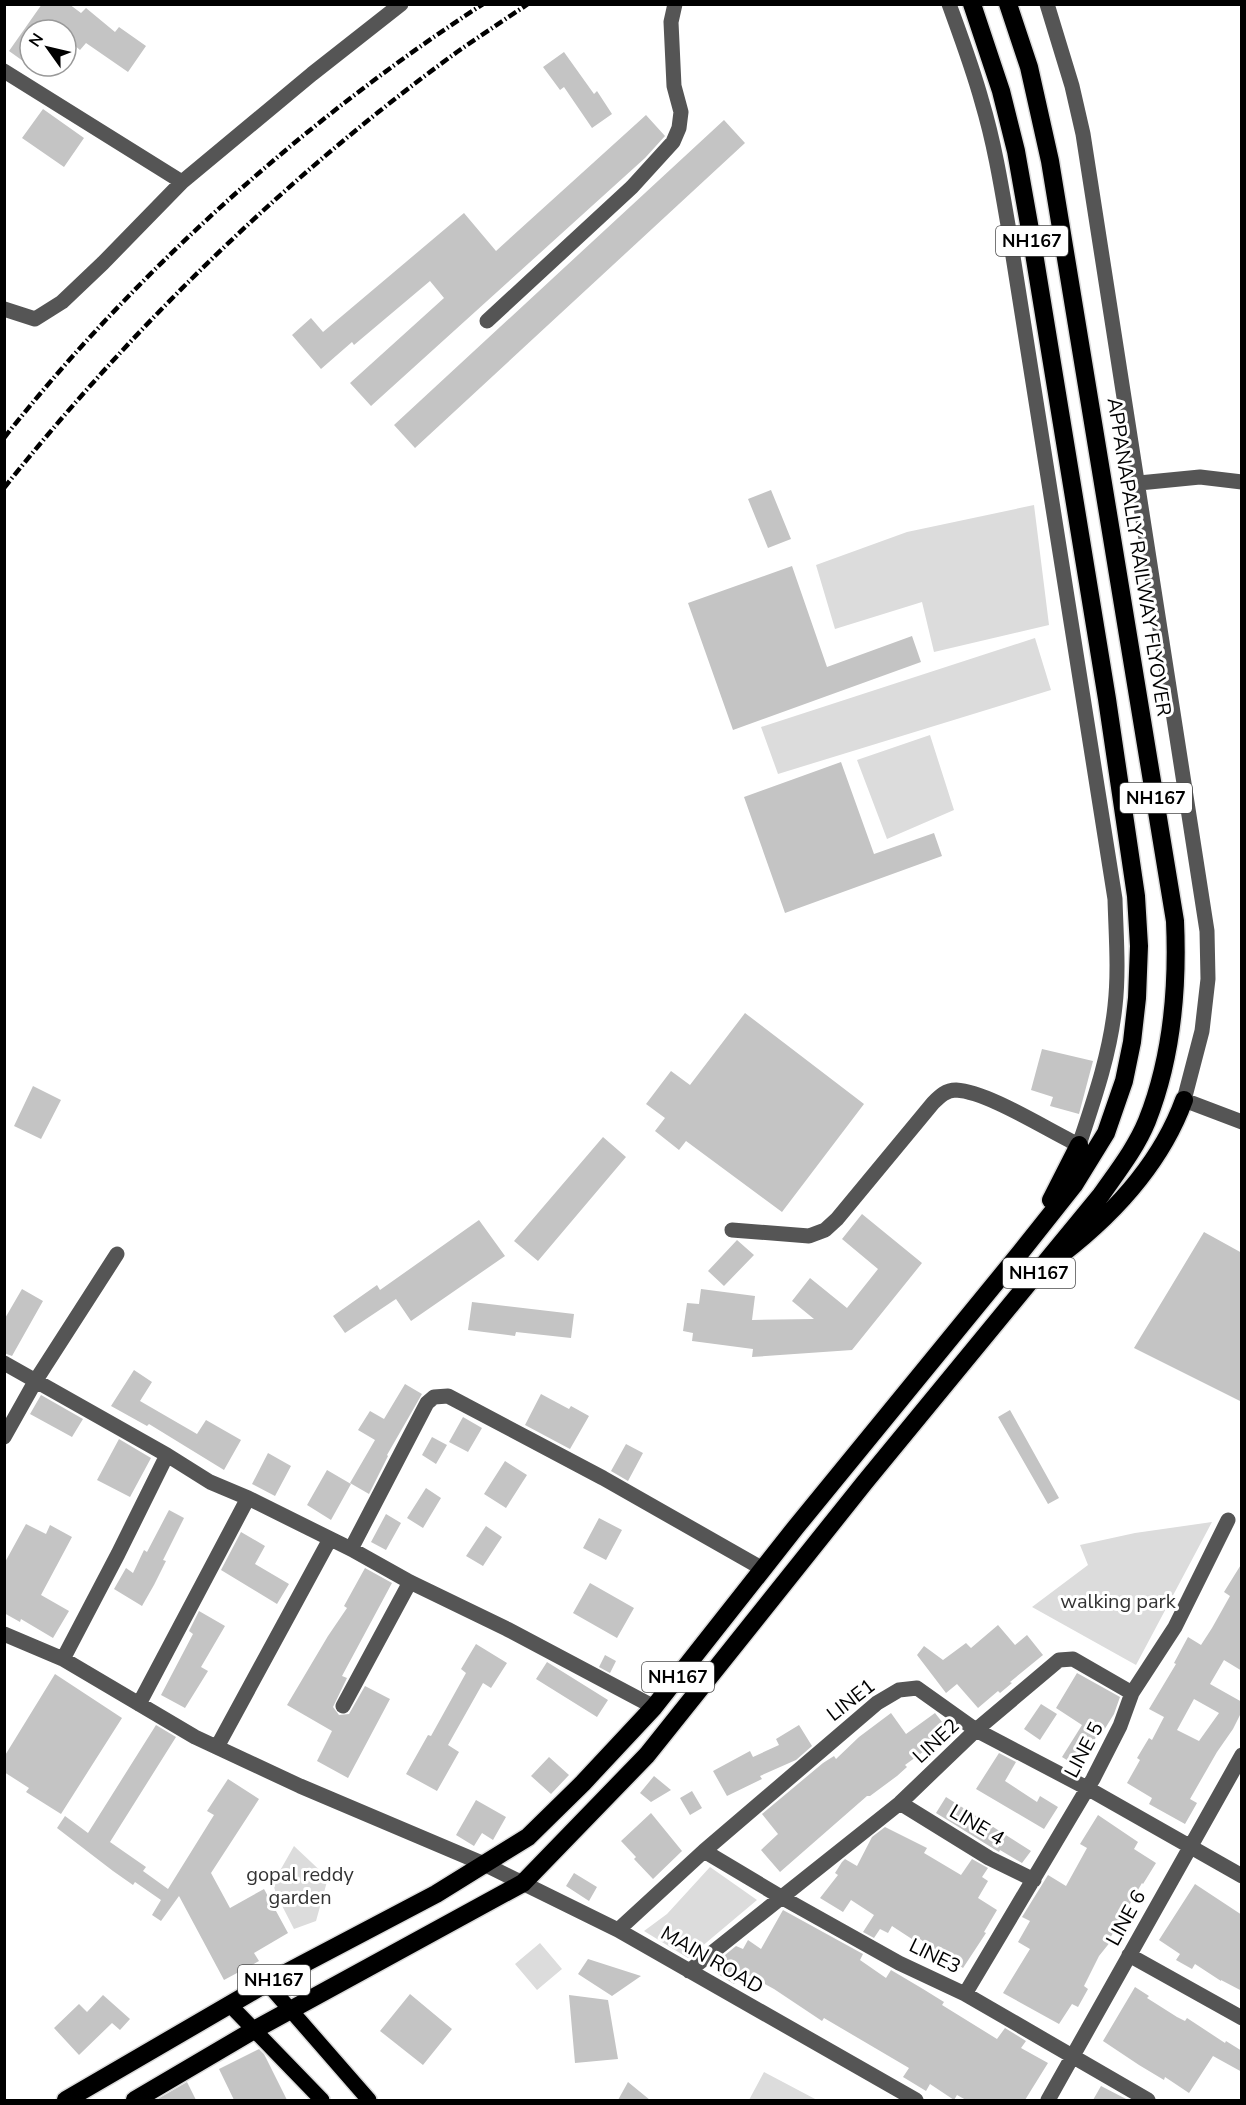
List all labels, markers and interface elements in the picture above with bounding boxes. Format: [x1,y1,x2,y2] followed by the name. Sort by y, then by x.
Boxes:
[18,18,78,78] north arrow
[24,29,49,51] text: N
[996,226,1068,256] road number: NH167
[1100,396,1178,718] street label: APPANAPALLY RAILWAY FLYOVER
[1120,783,1192,813] road number: NH167
[1003,1258,1075,1288] road number: NH167
[1060,1588,1177,1615] park label: walking park
[642,1662,714,1692] road number: NH167
[821,1673,881,1727] street label: LINE1
[907,1713,965,1769] street label: LINE2
[1058,1717,1110,1783] street label: LINE 5
[945,1798,1009,1852] street label: LINE 4
[246,1861,354,1911] park label: gopal reddy garden
[1100,1885,1152,1951] street label: LINE 6
[656,1920,768,2000] street label: MAIN ROAD
[905,1932,965,1980] street label: LINE3
[238,1965,310,1995] road number: NH167

